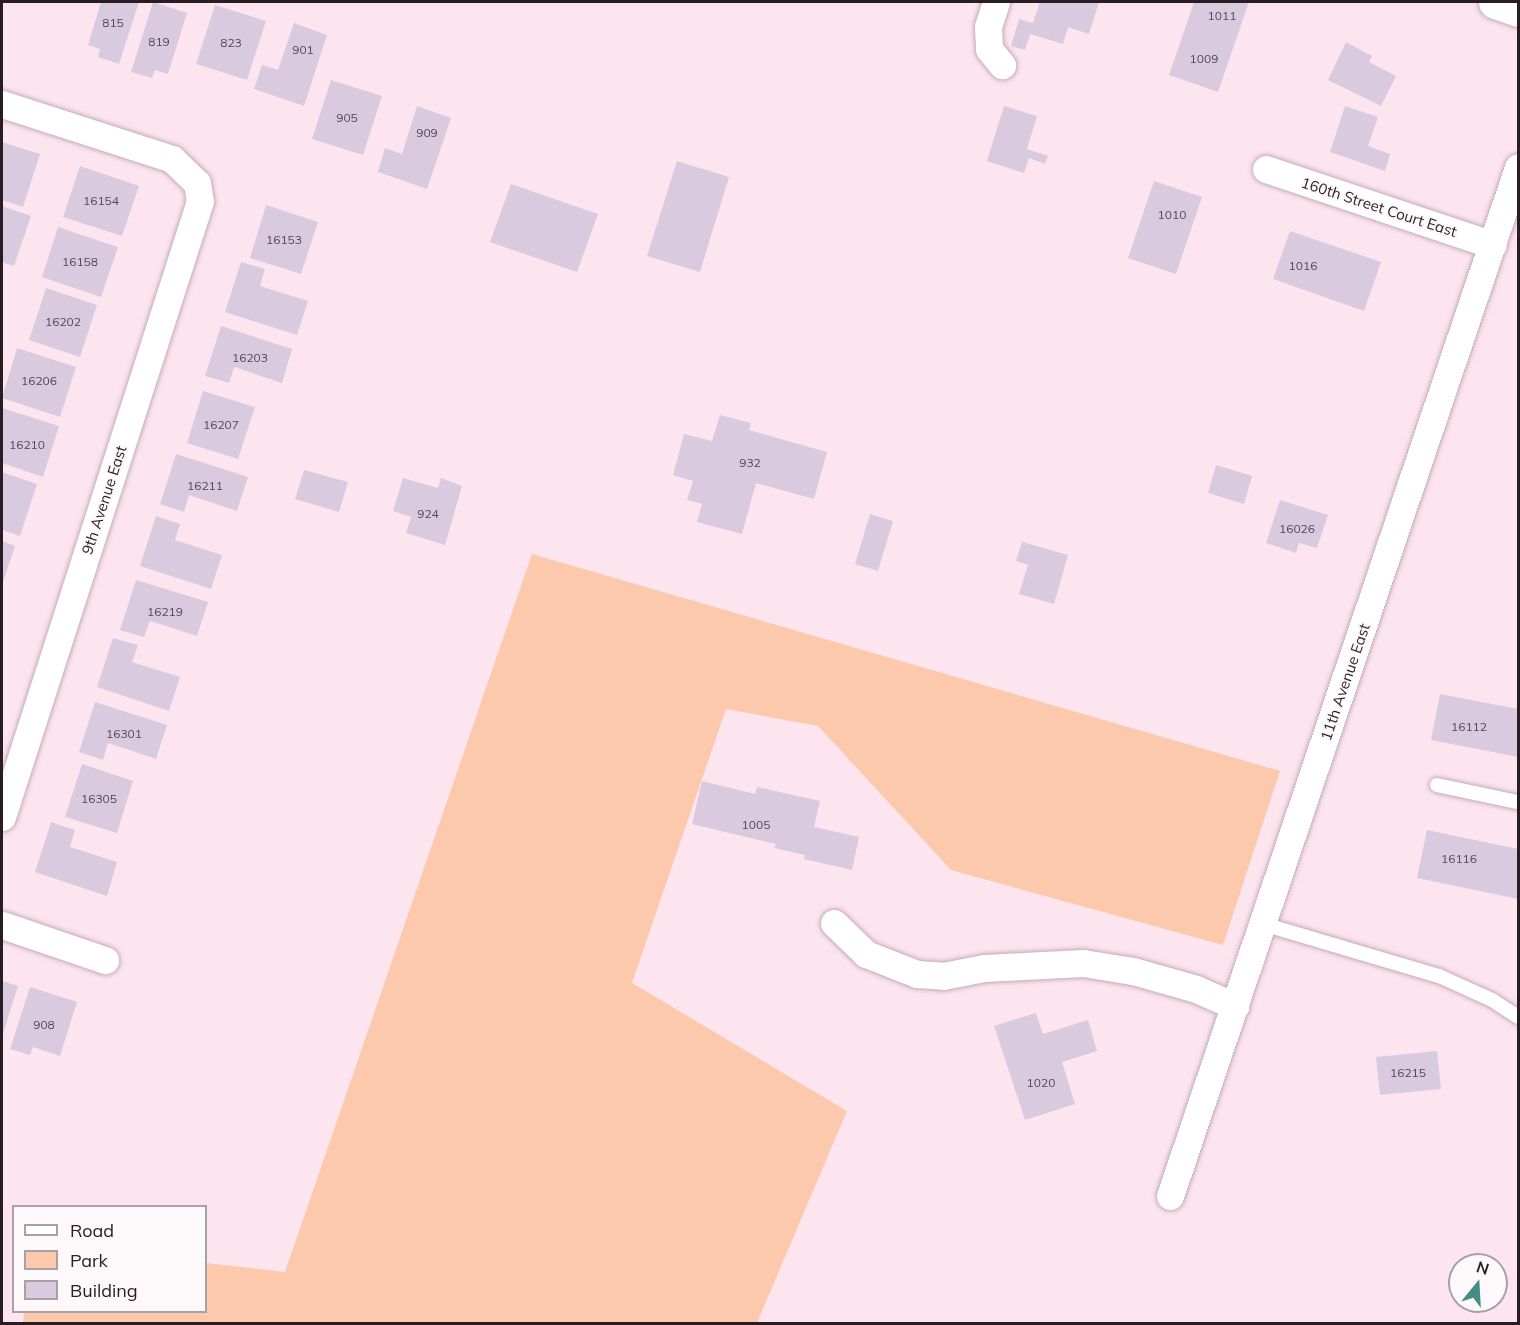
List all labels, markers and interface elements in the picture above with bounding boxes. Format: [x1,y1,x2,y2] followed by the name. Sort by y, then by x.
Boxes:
[1208,9,1236,23] house number: 1011
[102,16,124,30] house number: 815
[148,35,170,49] house number: 819
[220,36,242,50] house number: 823
[292,43,314,57] house number: 901
[1190,52,1218,66] house number: 1009
[336,111,358,125] house number: 905
[416,126,438,140] house number: 909
[1299,173,1459,241] street label: 160th Street Court East
[83,194,119,208] house number: 16154
[1158,208,1186,222] house number: 1010
[266,233,302,247] house number: 16153
[62,255,98,269] house number: 16158
[1289,259,1317,273] house number: 1016
[45,315,81,329] house number: 16202
[232,351,268,365] house number: 16203
[21,374,57,388] house number: 16206
[203,418,239,432] house number: 16207
[9,438,45,452] house number: 16210
[78,443,130,557] street label: 9th Avenue East
[739,456,761,470] house number: 932
[187,479,223,493] house number: 16211
[417,507,439,521] house number: 924
[1279,522,1315,536] house number: 16026
[147,605,183,619] house number: 16219
[1317,621,1373,743] street label: 11th Avenue East
[1451,720,1487,734] house number: 16112
[106,727,142,741] house number: 16301
[81,792,117,806] house number: 16305
[742,818,770,832] house number: 1005
[1441,852,1477,866] house number: 16116
[33,1018,55,1032] house number: 908
[1390,1066,1426,1080] house number: 16215
[1027,1076,1055,1090] house number: 1020
[12,1205,207,1313] legend
[70,1219,114,1242] text: Road
[70,1249,108,1272] text: Park
[1448,1253,1508,1313] north arrow
[1474,1256,1492,1279] text: N
[70,1279,138,1302] text: Building

